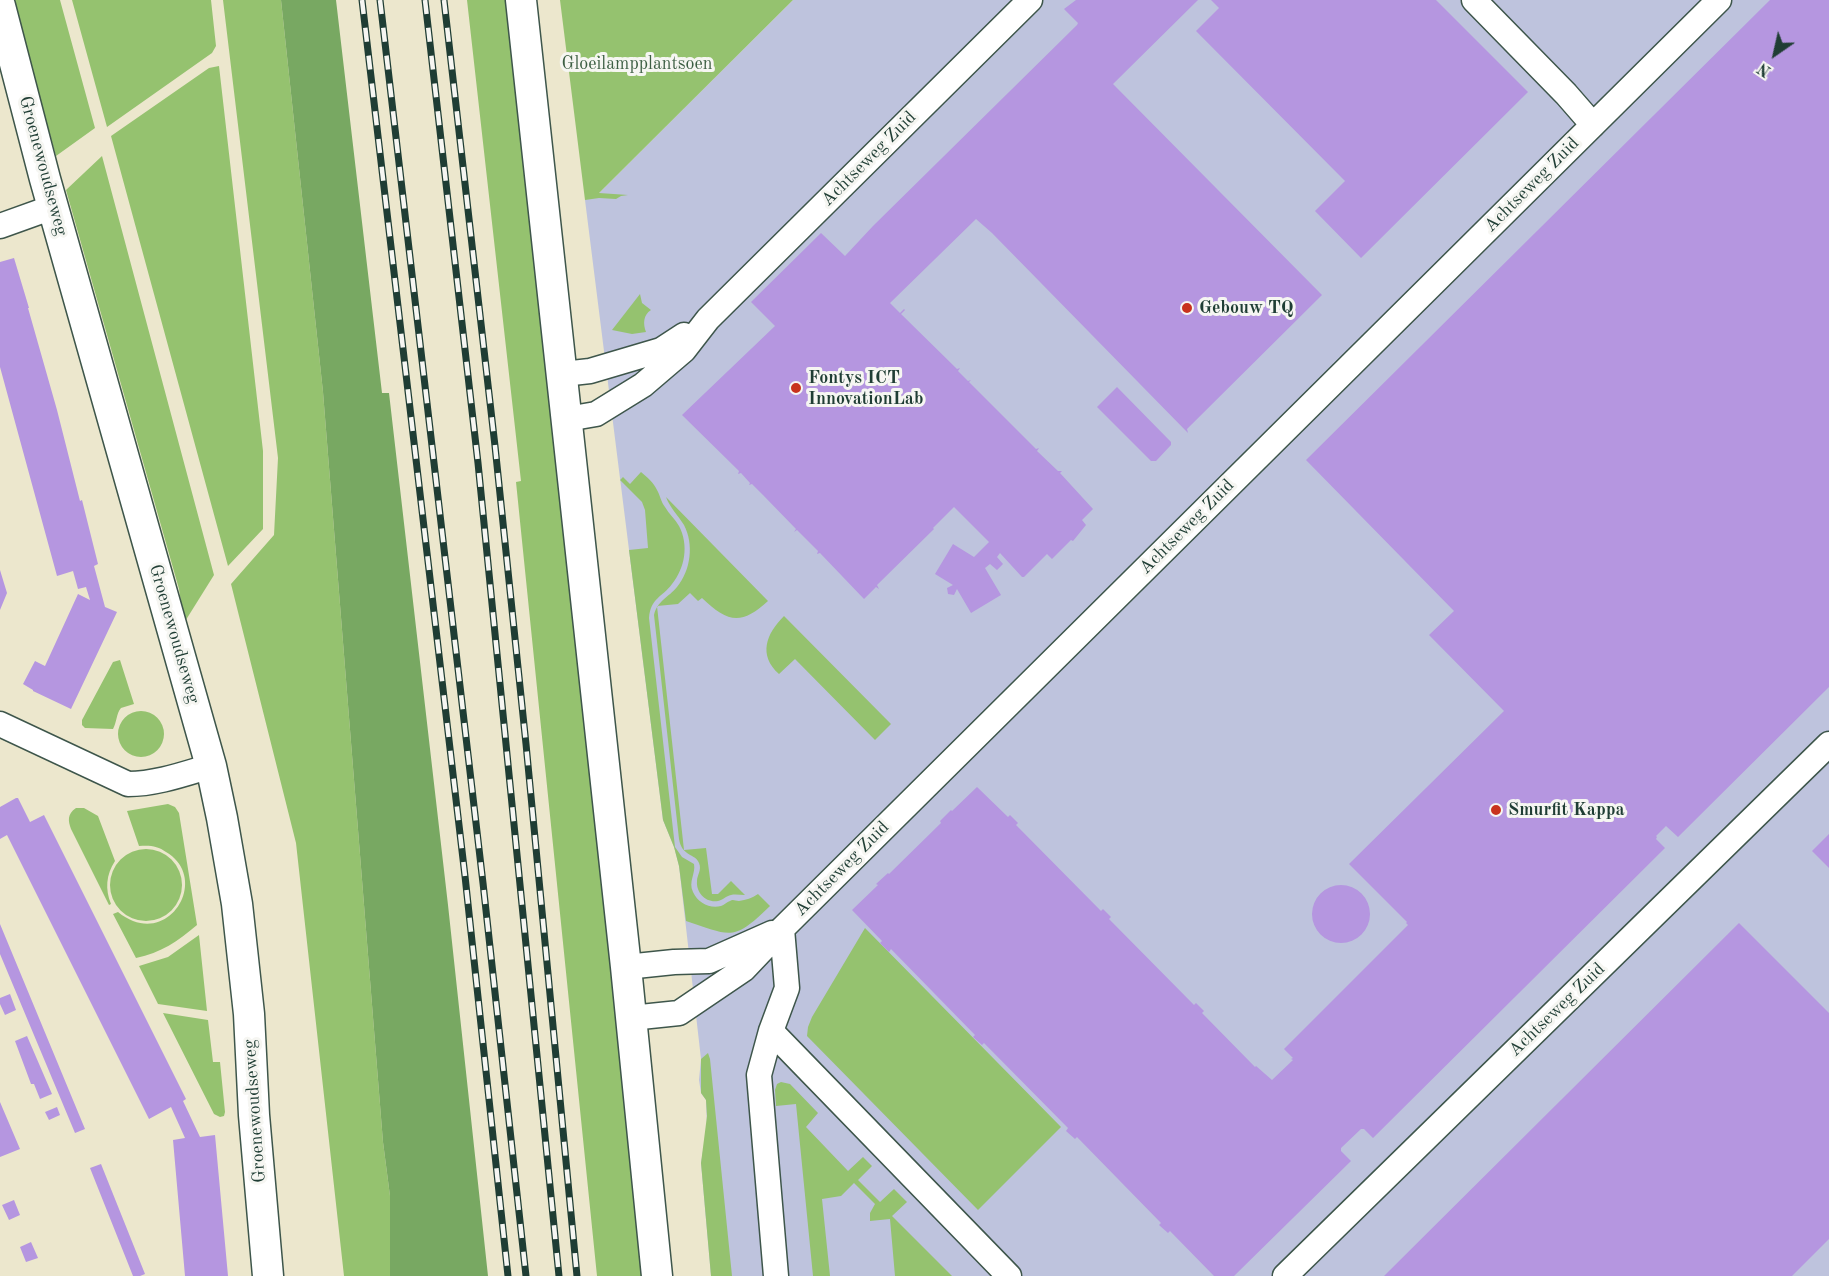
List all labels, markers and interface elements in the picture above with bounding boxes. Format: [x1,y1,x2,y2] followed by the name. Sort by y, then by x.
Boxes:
[1745,24,1805,84] north arrow
[561,53,713,75] park label: Gloeilampplantsoen
[1755,59,1774,79] text: N
[14,94,72,238] street label: Groenewoudseweg
[817,107,921,211] street label: Achtseweg Zuid
[1480,133,1584,237] street label: Achtseweg Zuid
[1199,297,1294,319] place label: Gebouw TQ
[1180,301,1194,315] marker: Gebouw TQ
[808,367,923,410] place label: Fontys ICT InnovationLab
[789,381,803,395] marker: Fontys ICT InnovationLab
[1135,475,1239,579] street label: Achtseweg Zuid
[144,562,204,706] street label: Groenewoudseweg
[1508,799,1625,821] place label: Smurfit Kappa
[1489,803,1503,817] marker: Smurfit Kappa
[790,817,894,921] street label: Achtseweg Zuid
[1504,959,1610,1061] street label: Achtseweg Zuid
[239,1039,271,1183] street label: Groenewoudseweg

